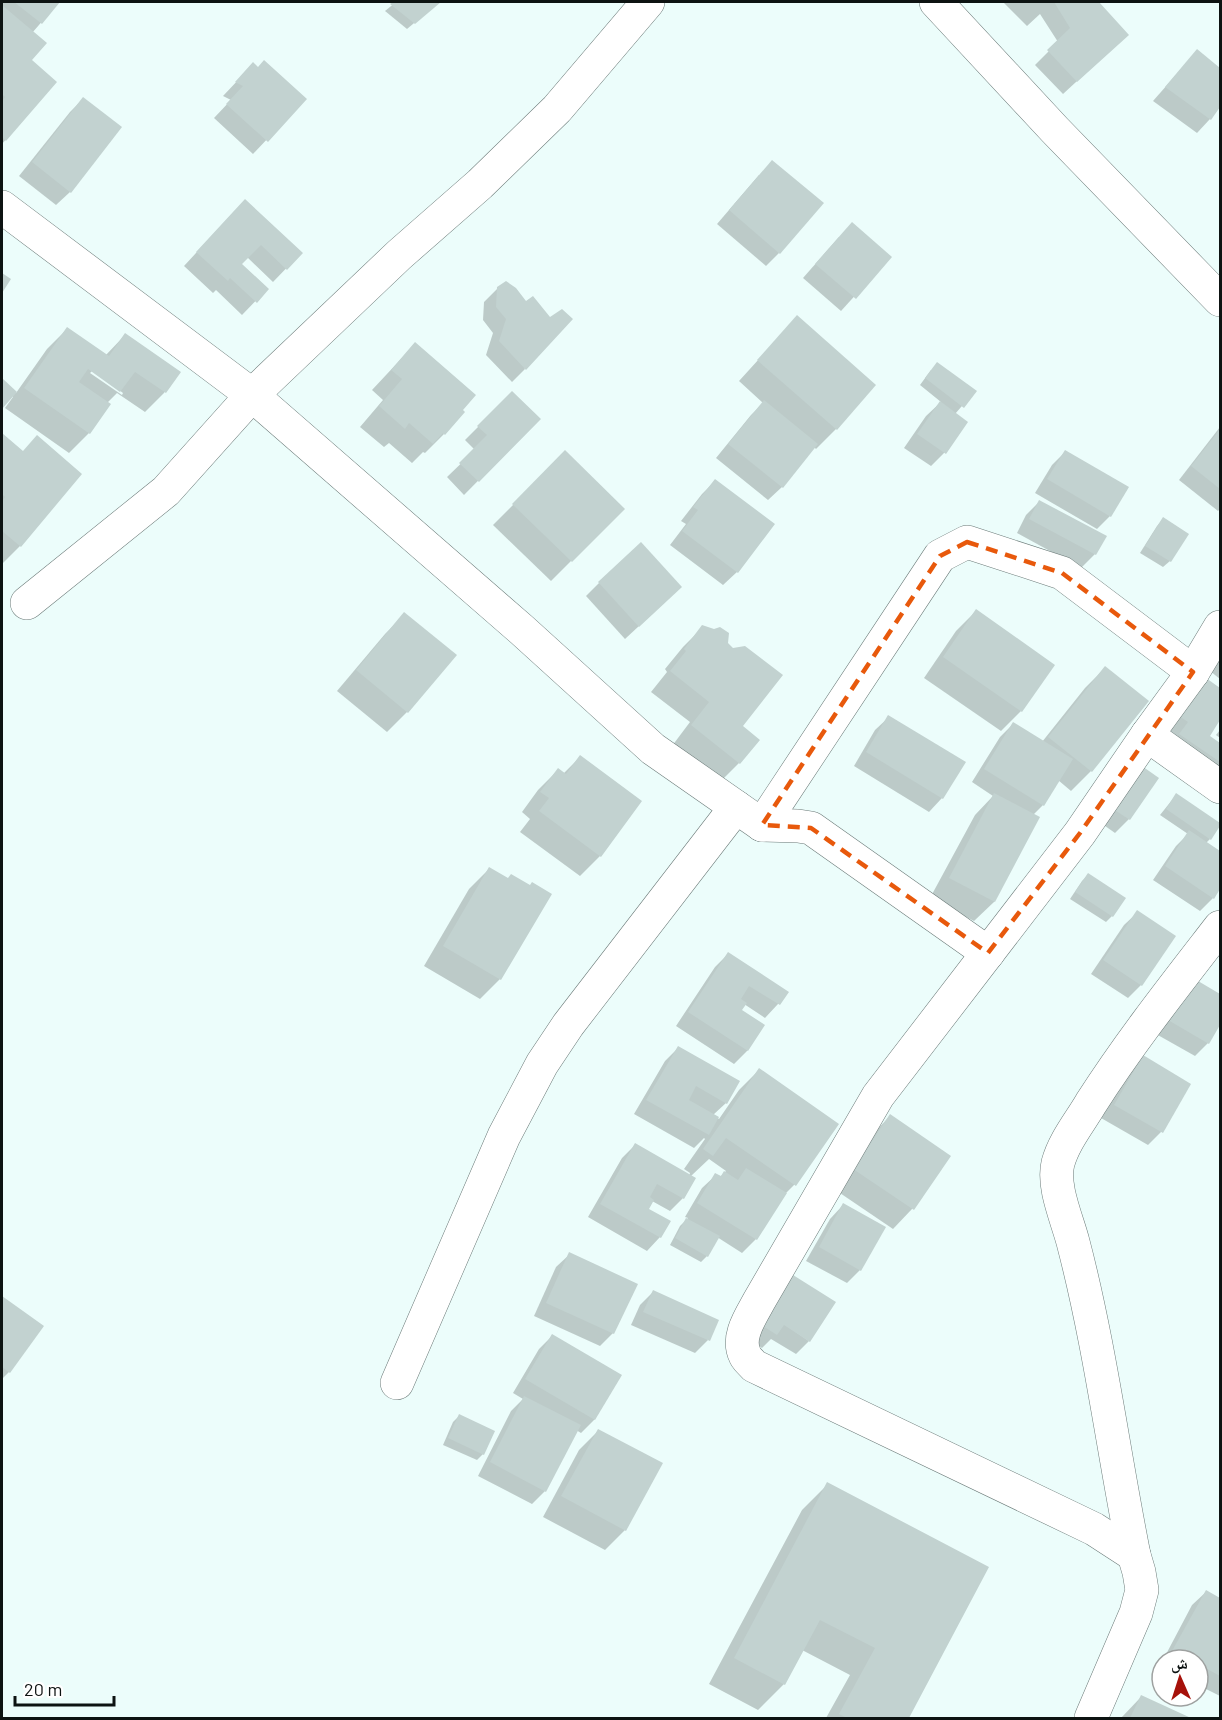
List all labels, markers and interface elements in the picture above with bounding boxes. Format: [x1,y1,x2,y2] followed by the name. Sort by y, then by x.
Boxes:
[1150,1648,1210,1708] north arrow
[1170,1653,1188,1673] text: ش
[15,1669,114,1707] scale bar
[24,1678,62,1700] text: 20 m

